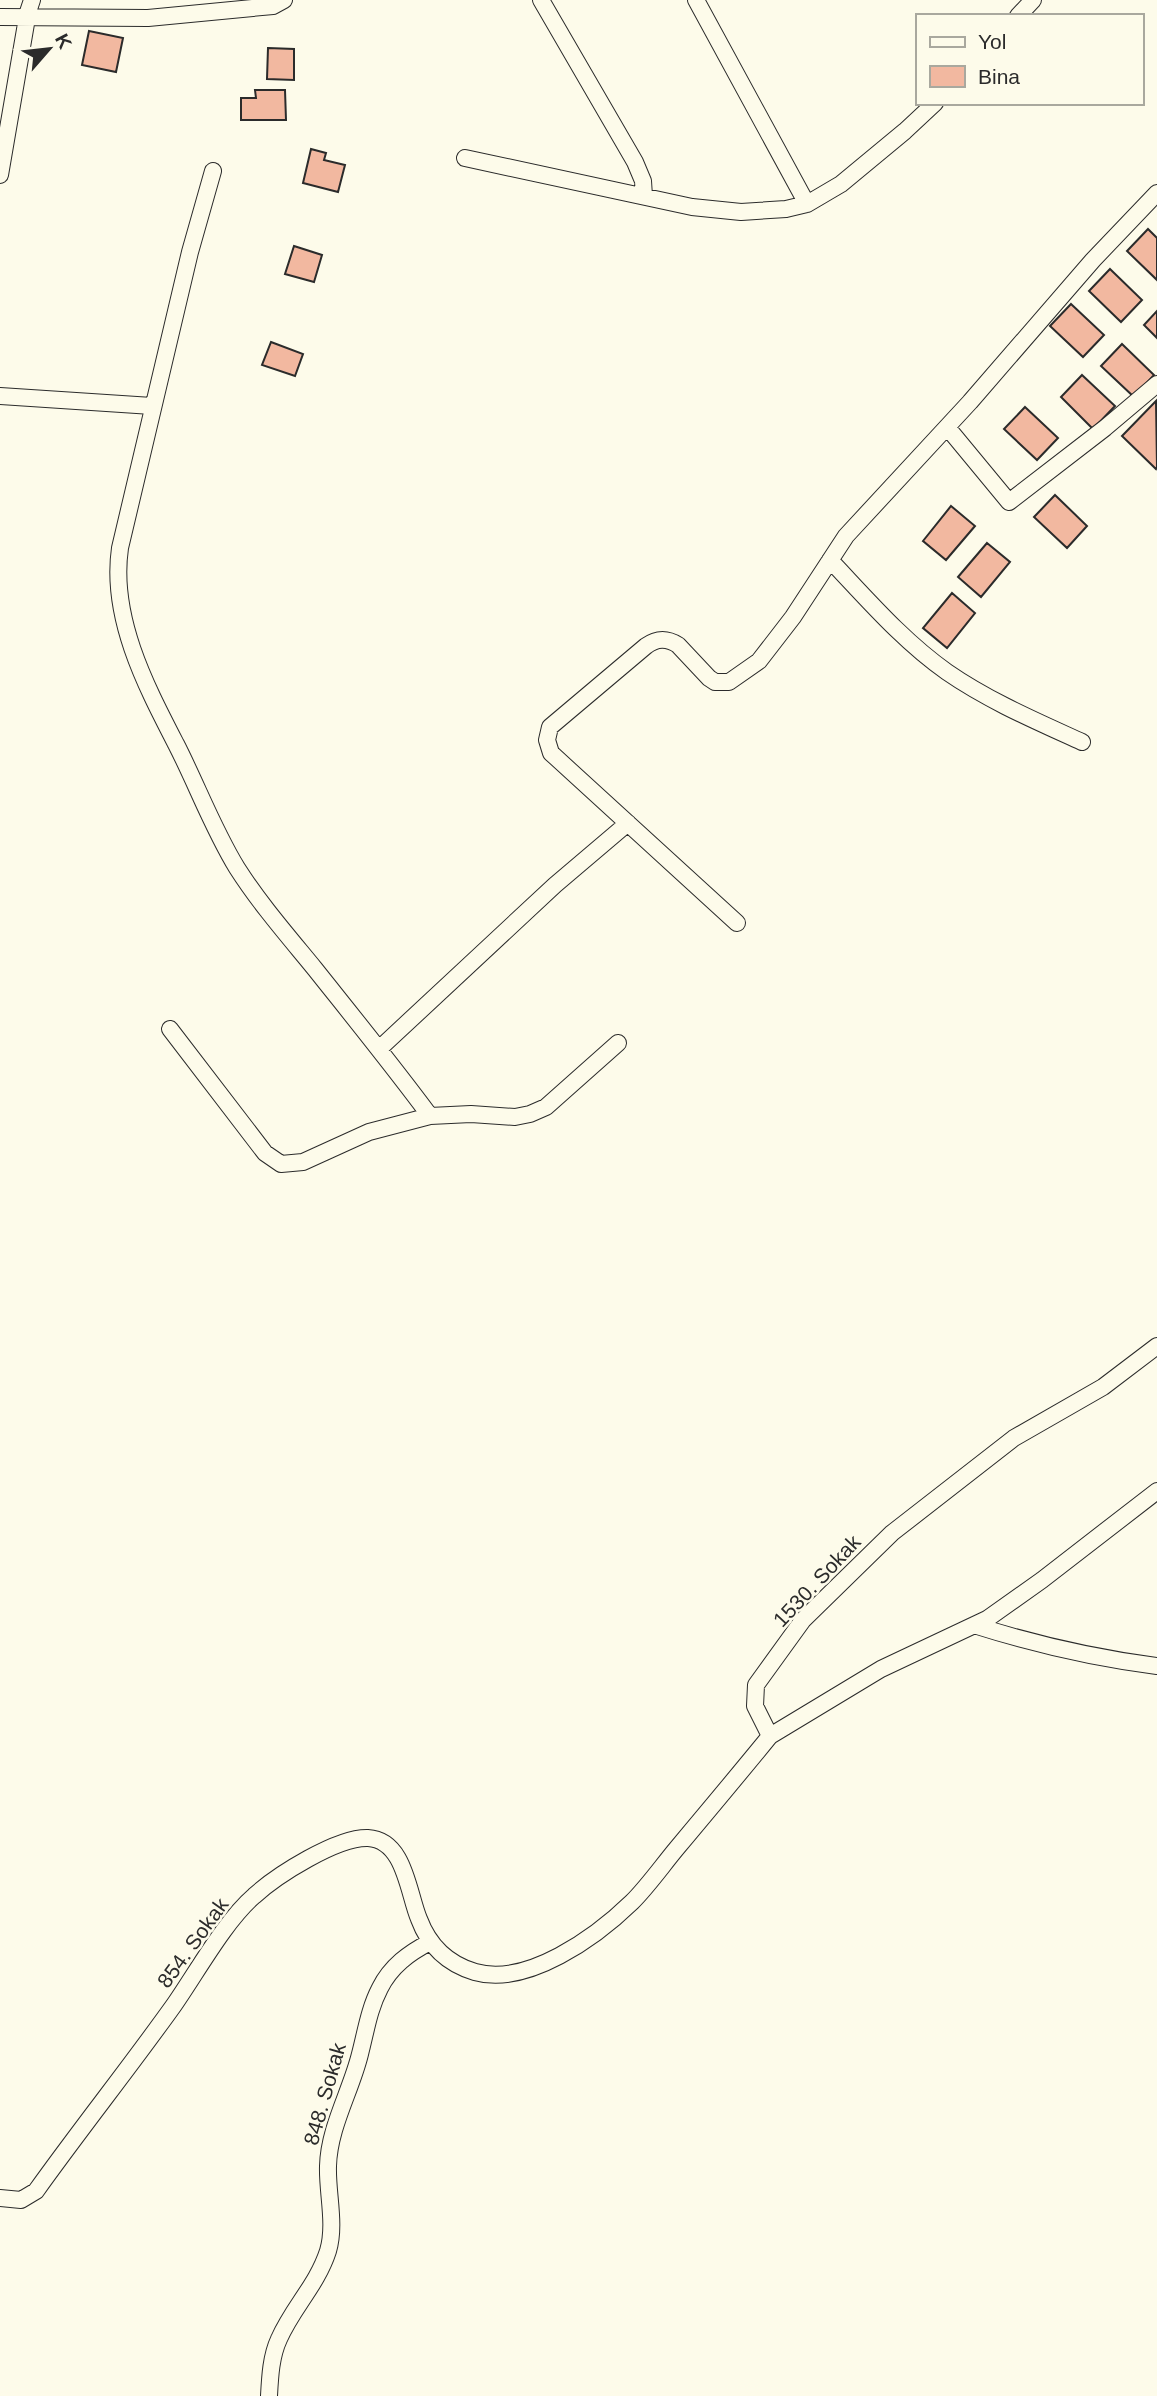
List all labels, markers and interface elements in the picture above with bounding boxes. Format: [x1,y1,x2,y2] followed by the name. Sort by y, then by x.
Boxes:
[14,14,84,84] north arrow
[916,14,1143,105] legend
[51,30,76,52] text: K
[978,30,1006,53] text: Yol
[978,65,1020,88] text: Bina
[768,1530,865,1631] street label: 1530. Sokak
[152,1893,233,1992] street label: 854. Sokak
[299,2040,350,2148] street label: 848. Sokak

